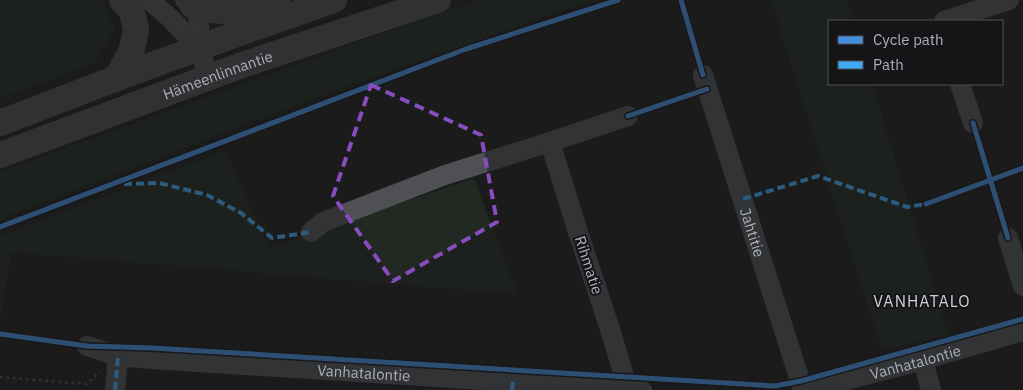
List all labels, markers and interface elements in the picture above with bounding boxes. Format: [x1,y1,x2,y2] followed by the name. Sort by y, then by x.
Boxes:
[828,20,1003,85] legend
[873,30,944,49] text: Cycle path
[160,46,275,103] street label: Hämeenlinnantie
[873,55,904,74] text: Path
[736,205,770,259] street label: Jahtitie
[571,233,607,297] street label: Rihmatie
[873,291,971,311] district label: VANHATALO
[868,340,963,383] street label: Vanhatalontie
[317,360,411,385] street label: Vanhatalontie

